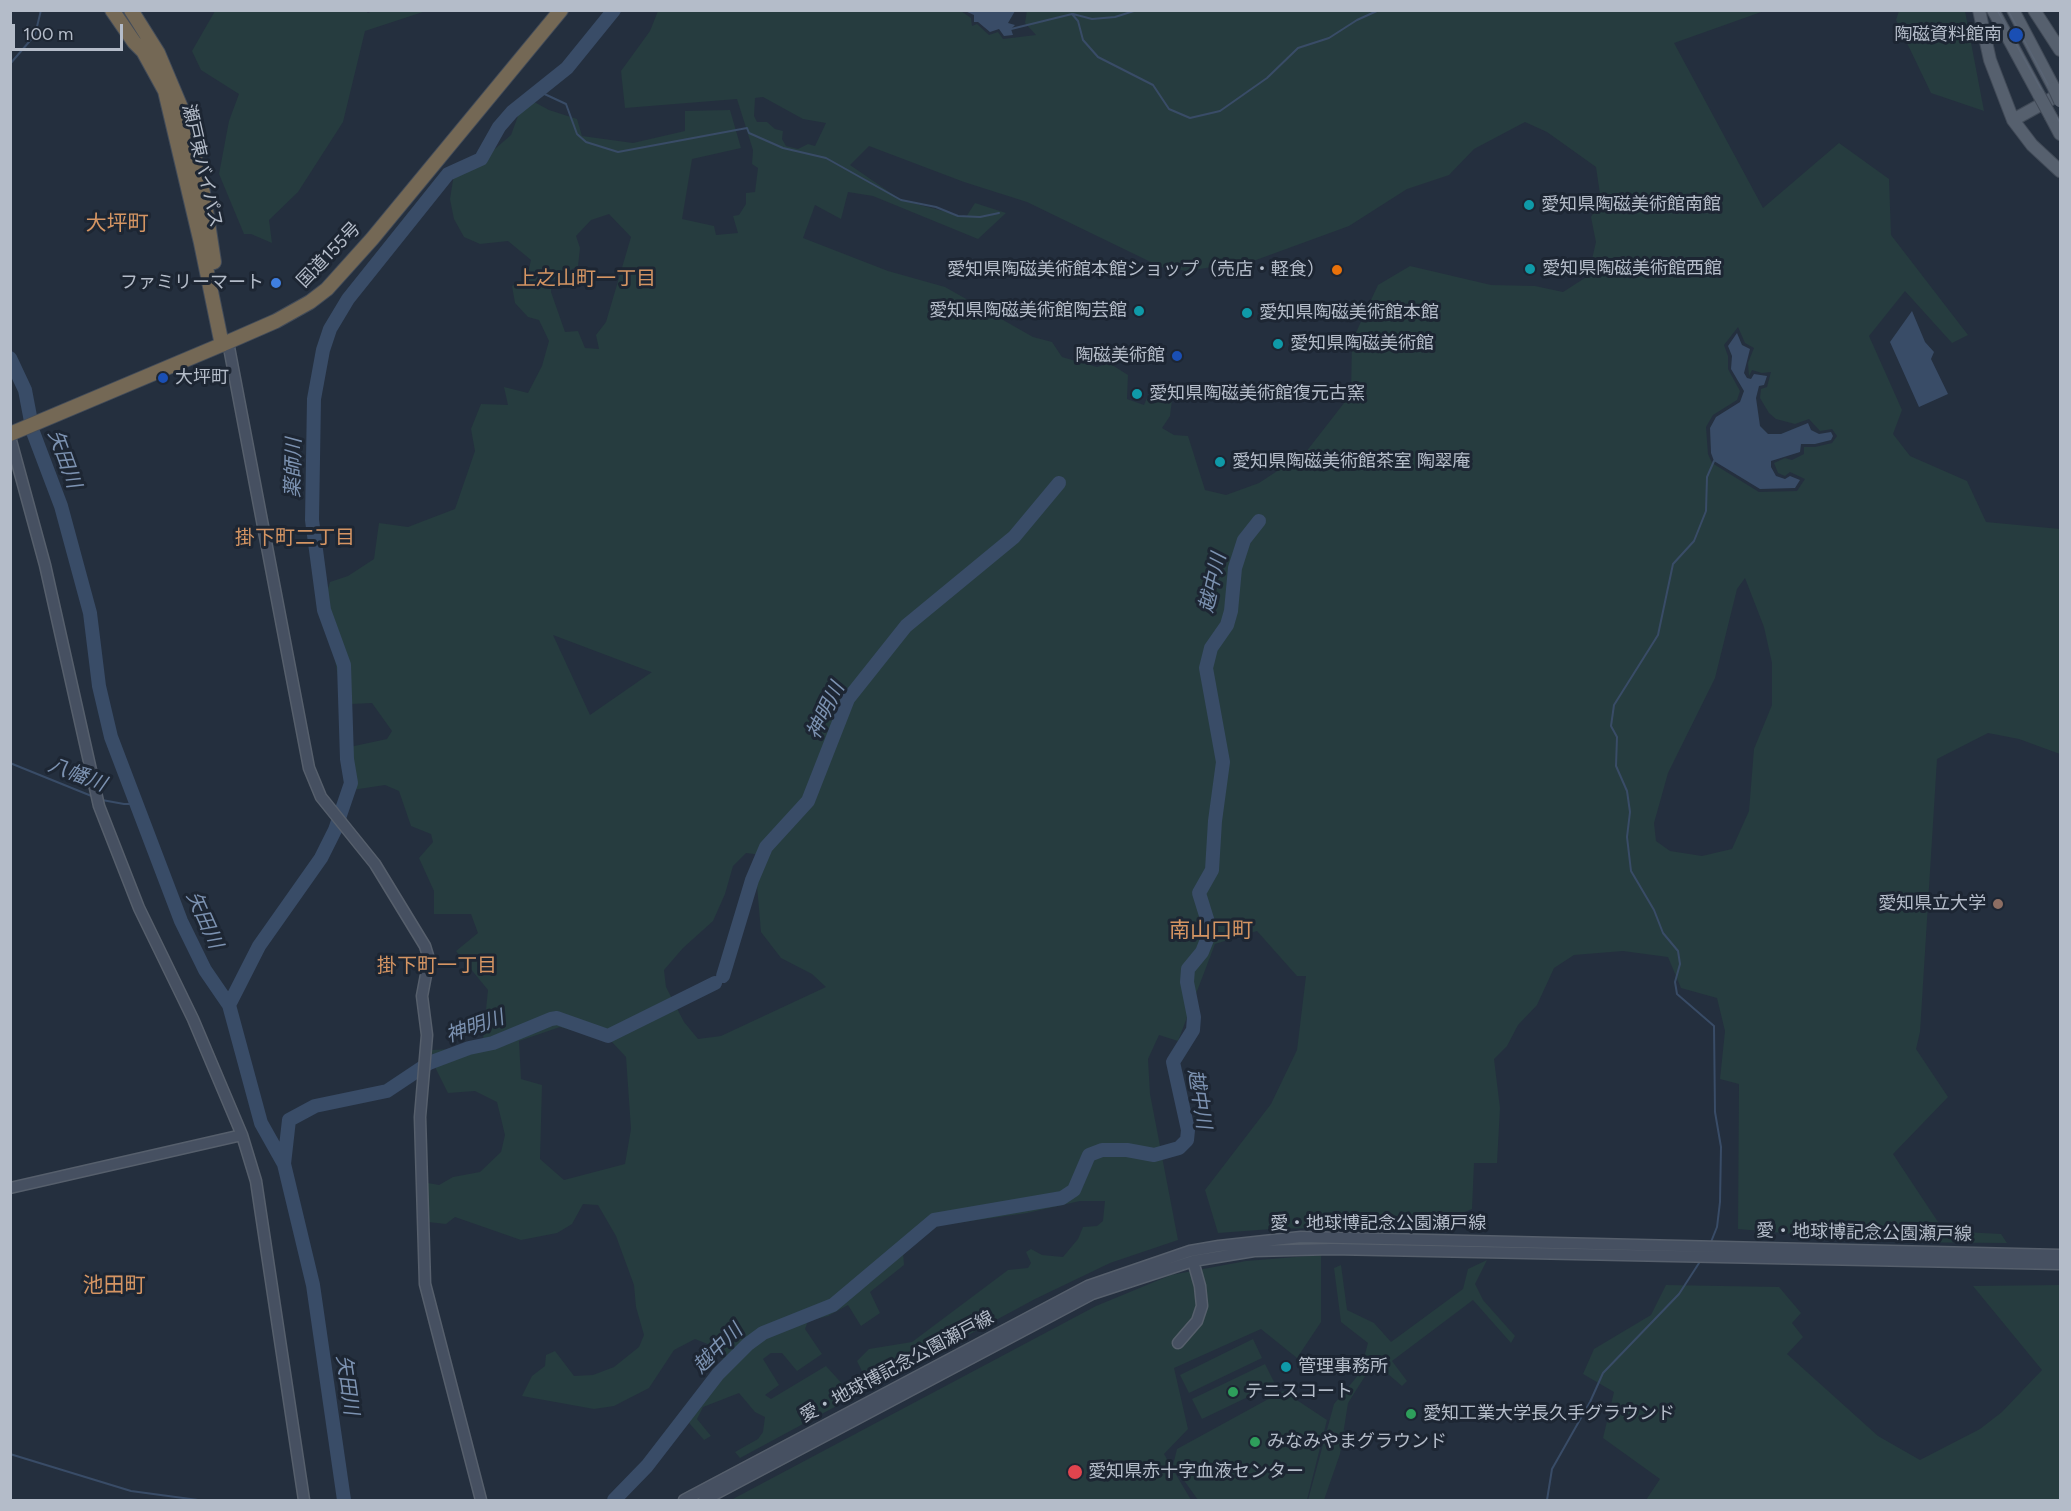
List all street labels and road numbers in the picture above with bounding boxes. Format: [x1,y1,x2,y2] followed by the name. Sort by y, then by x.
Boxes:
[177,102,227,230] street label: 瀬戸東バイパス
[293,218,365,292] street label: 国道155号
[1270,1213,1486,1235] street label: 愛・地球博記念公園瀬戸線
[1756,1220,1972,1246] street label: 愛・地球博記念公園瀬戸線
[797,1307,997,1427] street label: 愛・地球博記念公園瀬戸線

